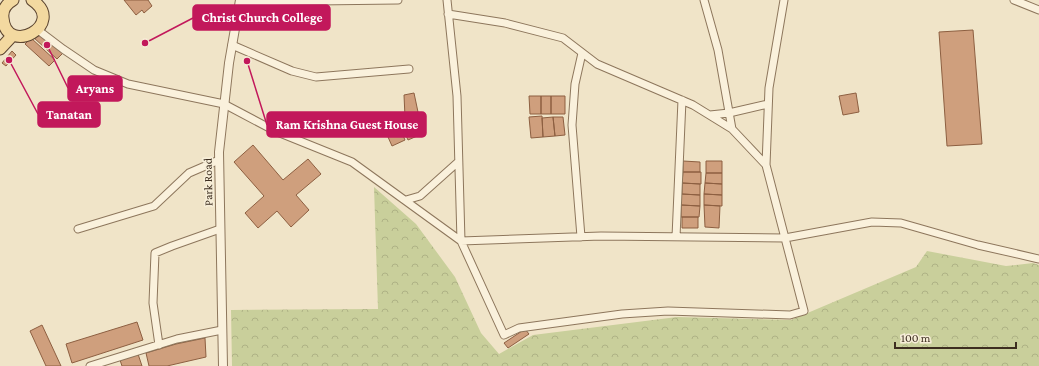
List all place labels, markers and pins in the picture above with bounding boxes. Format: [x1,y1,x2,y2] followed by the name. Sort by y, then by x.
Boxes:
[193,5,330,30] callout: Christ Church College
[68,76,122,101] callout: Aryans
[38,102,100,127] callout: Tanatan
[267,112,426,137] callout: Ram Krishna Guest House

